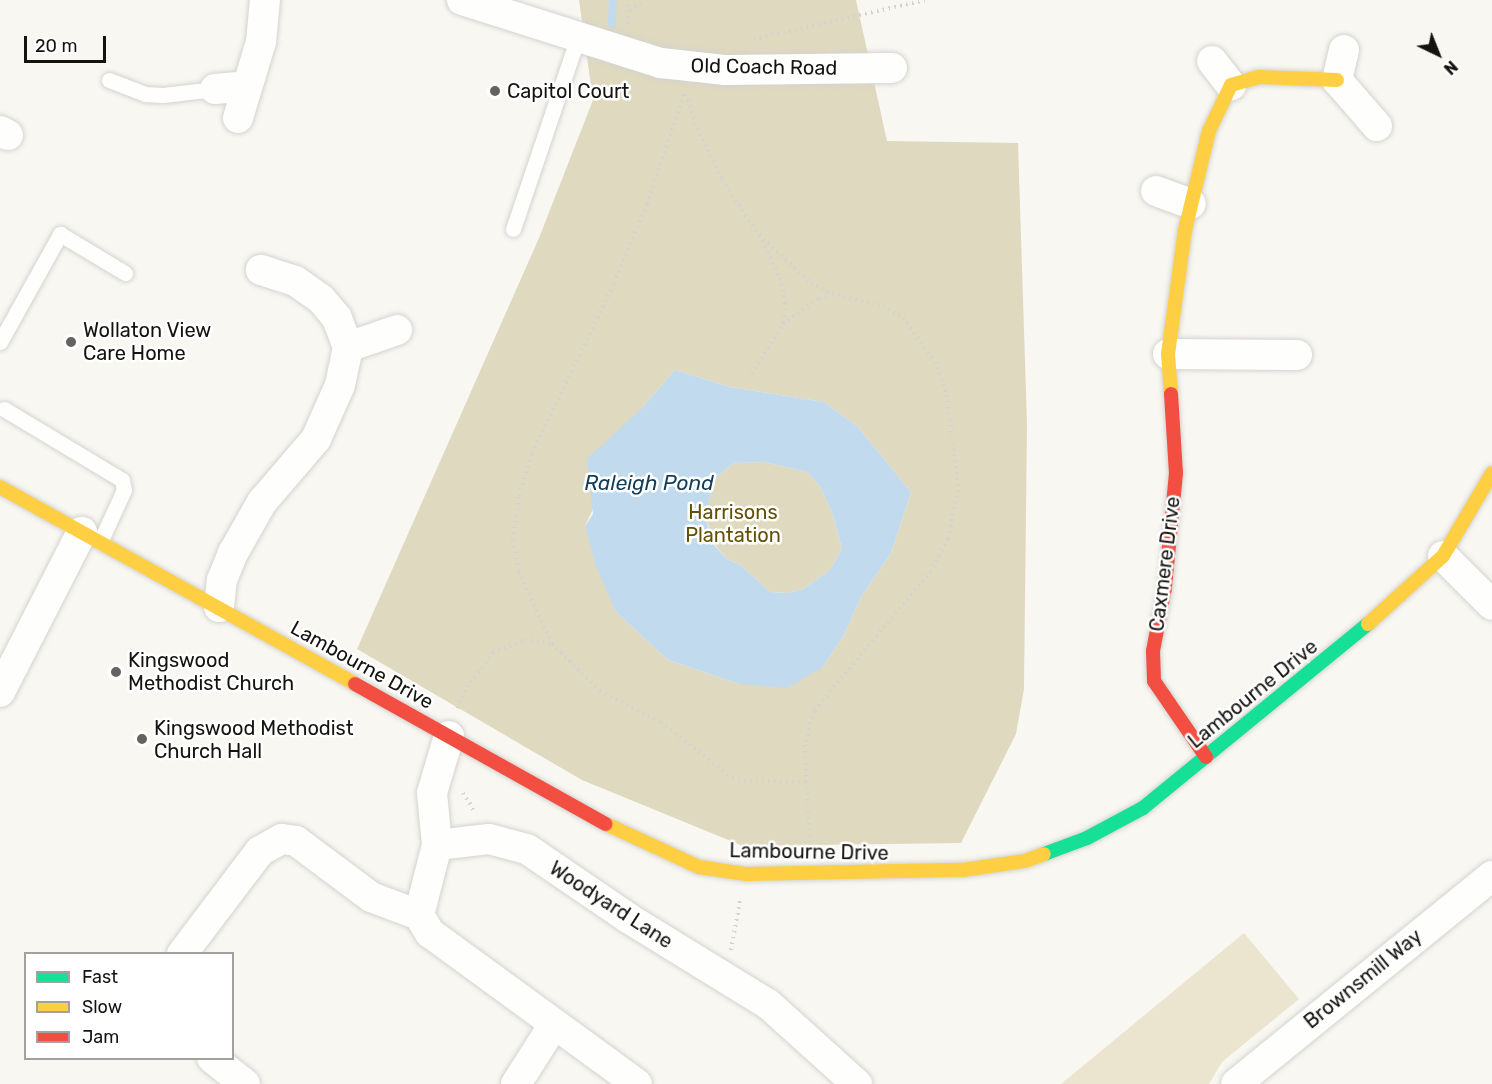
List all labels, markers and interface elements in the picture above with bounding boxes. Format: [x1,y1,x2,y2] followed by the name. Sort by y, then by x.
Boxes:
[27,24,110,62] scale bar
[1408,24,1468,84] north arrow
[35,35,77,57] text: 20 m
[691,54,837,80] street label: Old Coach Road
[1440,57,1461,78] text: N
[507,79,629,103] place label: Capitol Court
[488,84,502,98] marker: Capitol Court
[83,318,212,365] place label: Wollaton View Care Home
[64,335,78,349] marker: Wollaton View Care Home
[584,470,714,496] water label: Raleigh Pond
[1145,495,1185,633] street label: Caxmere Drive
[685,500,781,547] park label: Harrisons Plantation
[286,616,438,714] street label: Lambourne Drive
[1183,635,1323,753] street label: Lambourne Drive
[128,648,294,695] place label: Kingswood Methodist Church
[109,665,123,679] marker: Kingswood Methodist Church
[154,716,354,763] place label: Kingswood Methodist Church Hall
[135,732,149,746] marker: Kingswood Methodist Church Hall
[729,839,889,865] street label: Lambourne Drive
[545,856,677,954] street label: Woodyard Lane
[1299,924,1427,1034] street label: Brownsmill Way
[24,952,234,1060] legend
[82,966,118,988] text: Fast
[82,996,122,1018] text: Slow
[82,1026,119,1048] text: Jam

